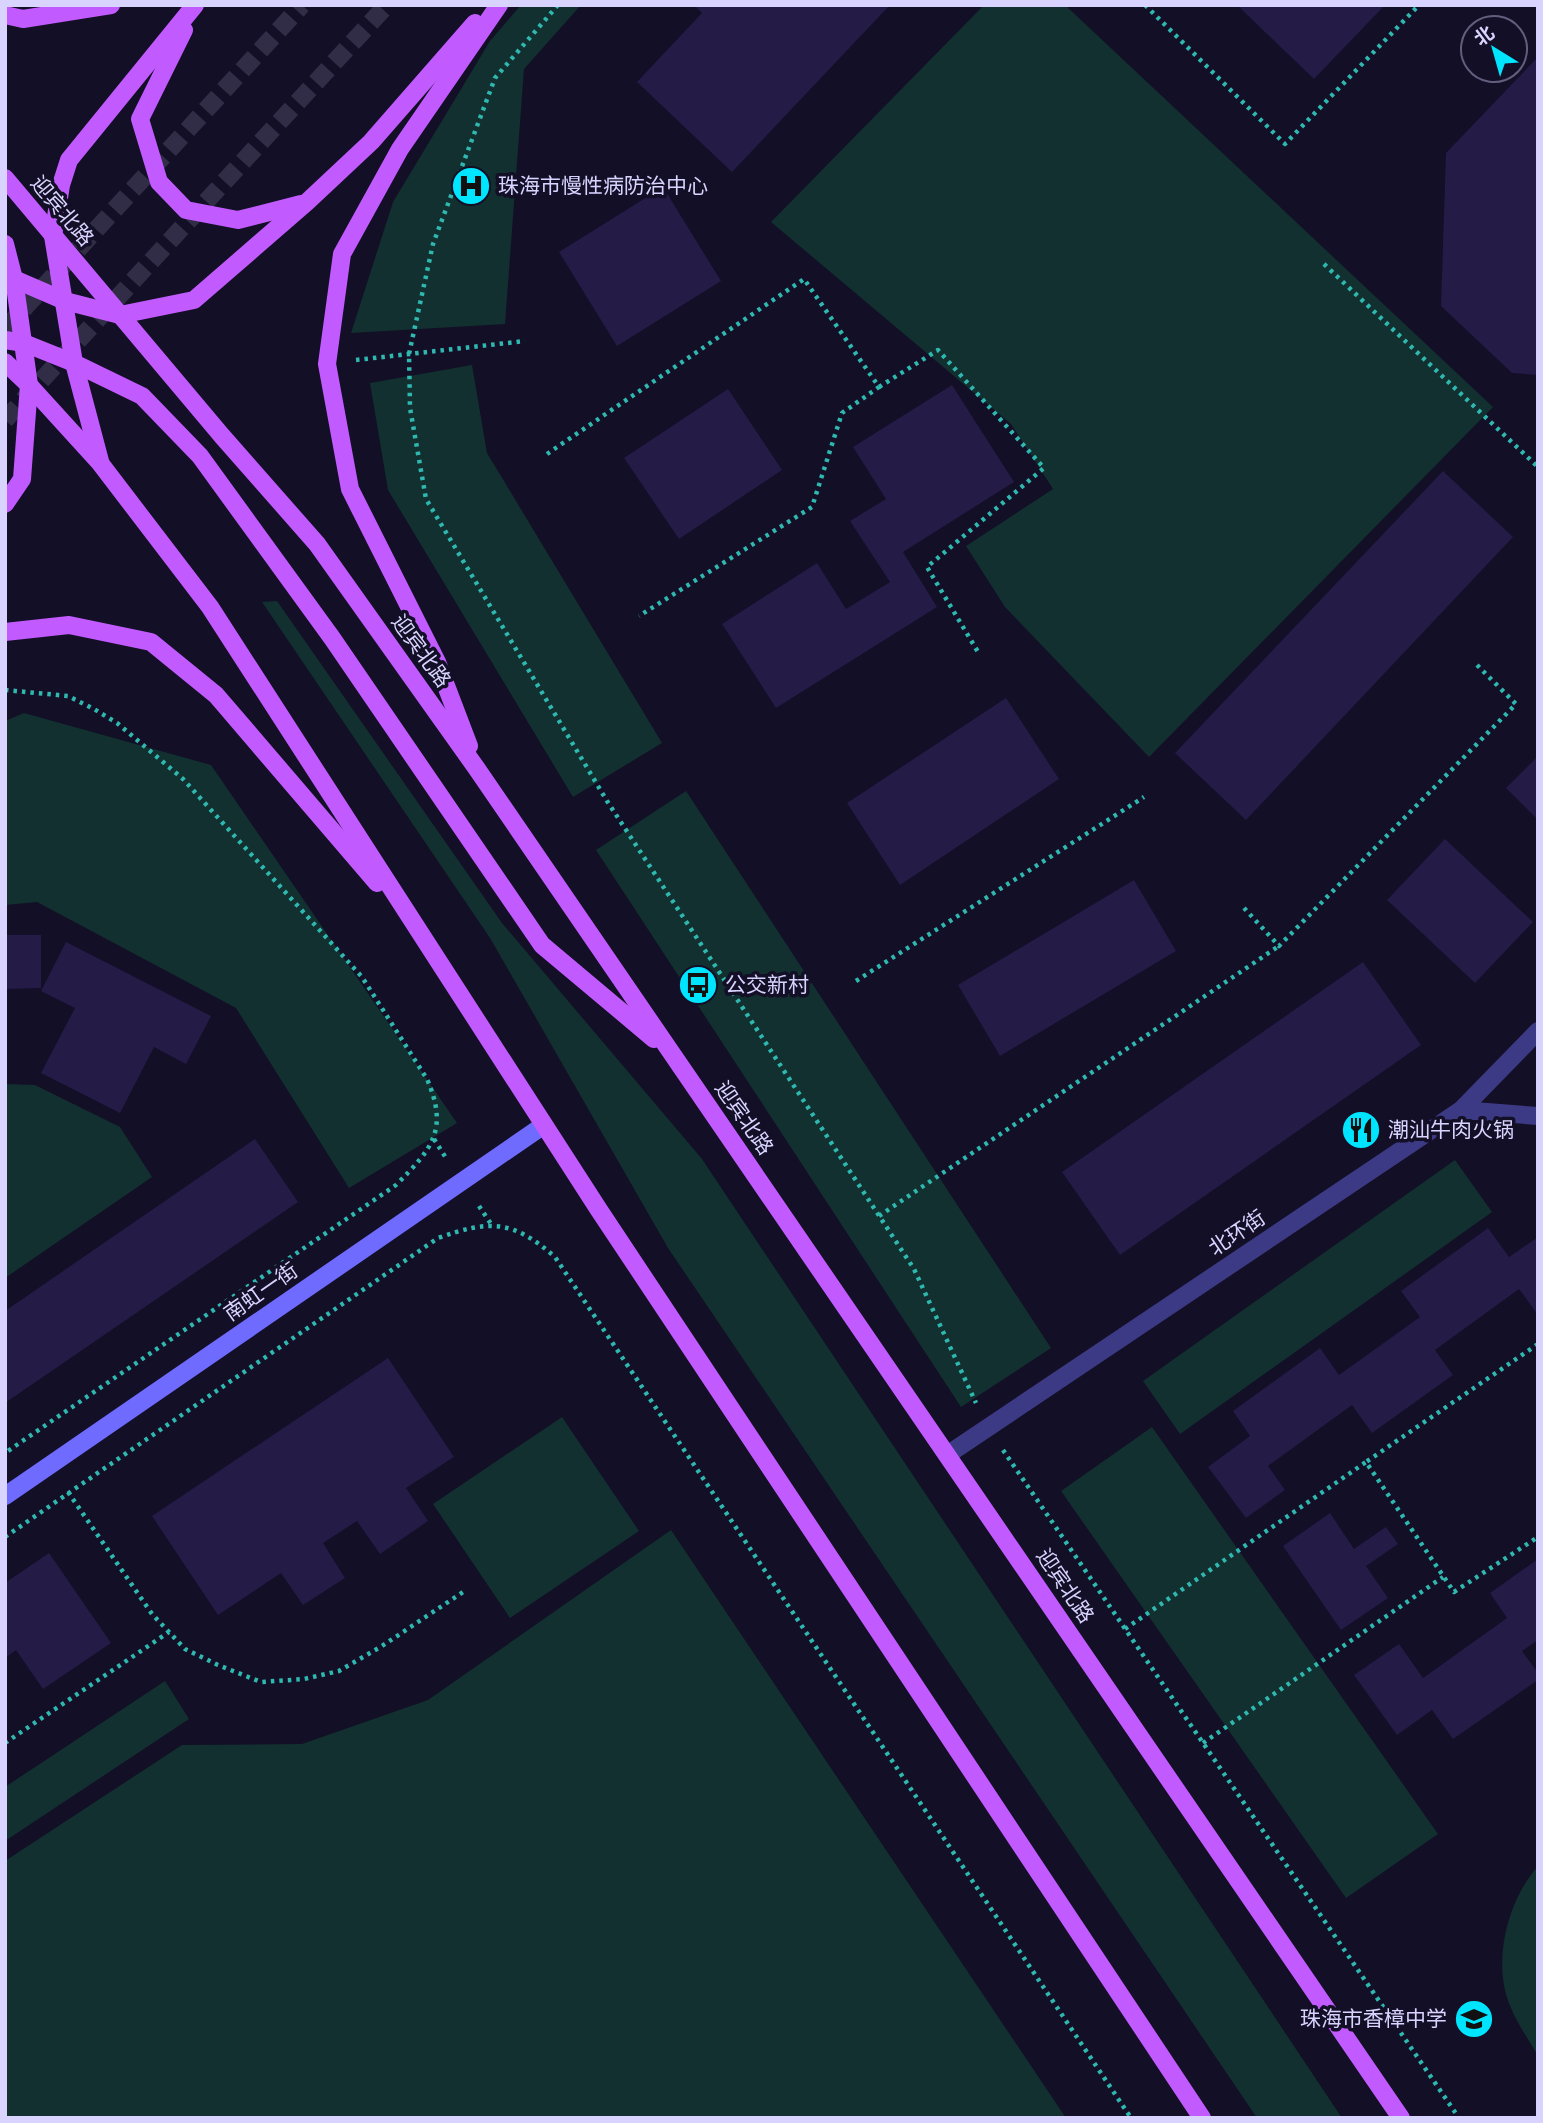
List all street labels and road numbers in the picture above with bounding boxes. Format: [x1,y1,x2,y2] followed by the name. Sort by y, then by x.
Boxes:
[25,170,100,252] street label: 迎宾北路
[386,609,457,693] street label: 迎宾北路
[709,1076,780,1160] street label: 迎宾北路
[1203,1204,1270,1261] street label: 北环街
[219,1256,303,1327] street label: 南虹一街
[1031,1543,1100,1628] street label: 迎宾北路

